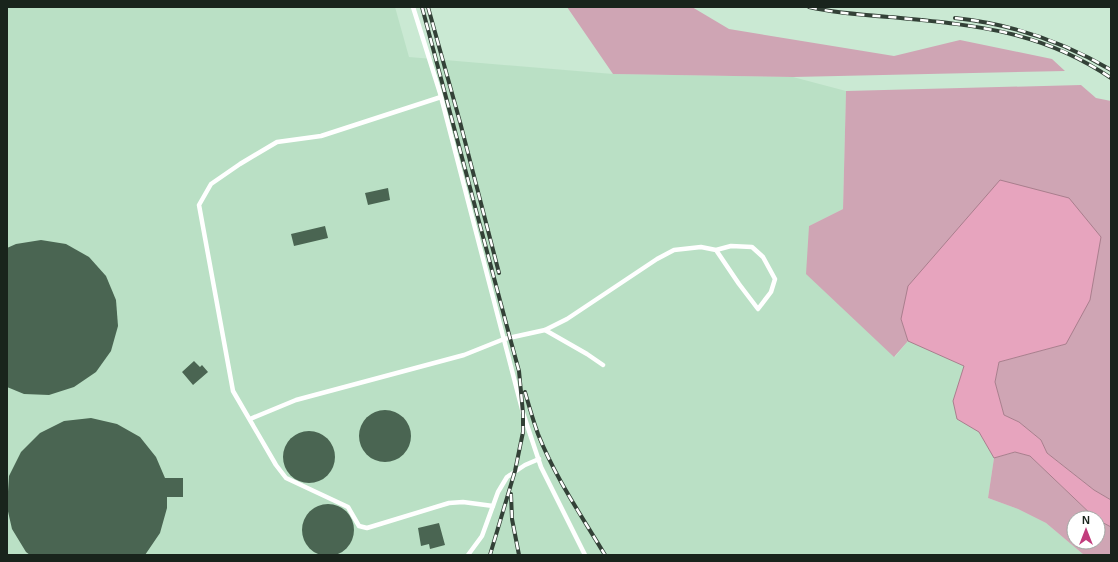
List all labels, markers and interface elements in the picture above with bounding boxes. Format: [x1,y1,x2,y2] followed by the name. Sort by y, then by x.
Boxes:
[1066,510,1106,550] north arrow
[1082,514,1090,526] text: N

